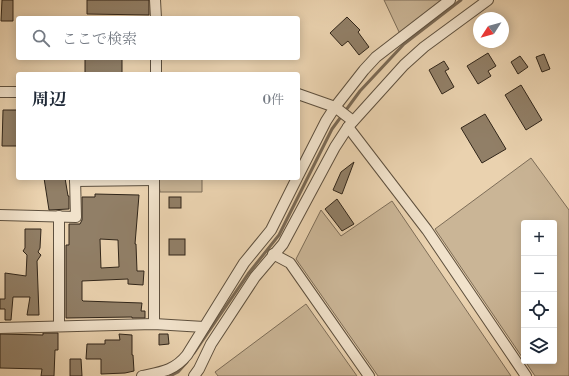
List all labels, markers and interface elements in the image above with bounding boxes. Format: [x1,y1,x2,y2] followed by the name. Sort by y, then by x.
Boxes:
[473,12,509,48] north arrow
[16,16,300,60] search box
[30,27,52,49] icon: search
[62,30,137,49] text: ここで検索
[32,89,66,111] text: 周辺
[262,92,284,108] text: 0件
[521,220,557,364] map controls
[521,220,557,256] button: +
[521,256,557,292] button: −
[521,292,557,328] button: locate
[521,328,557,364] button: layers

